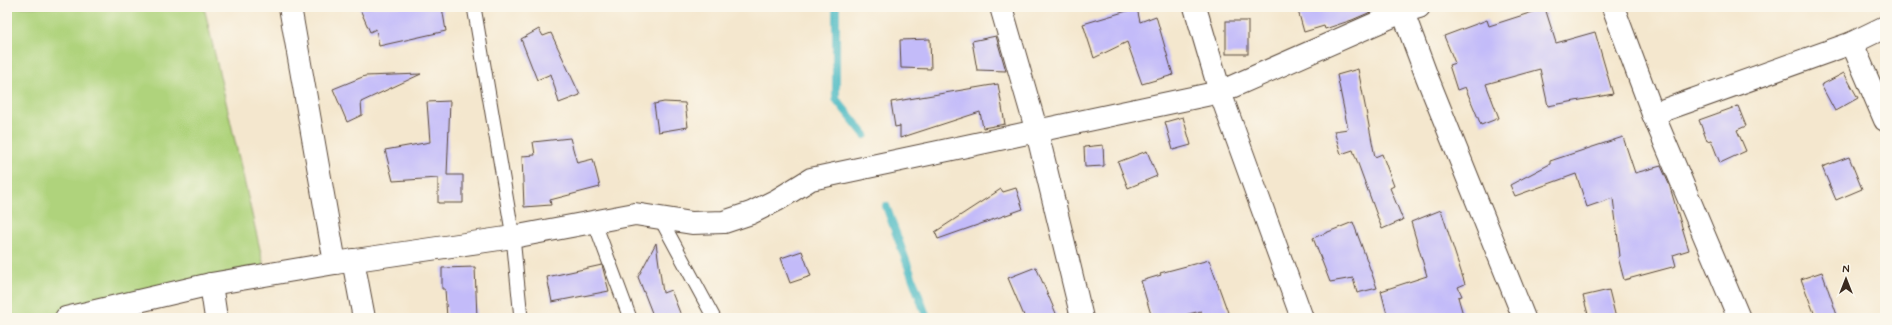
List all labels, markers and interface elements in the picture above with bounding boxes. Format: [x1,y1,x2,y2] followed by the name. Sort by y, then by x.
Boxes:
[1826,259,1866,299] north arrow
[1842,263,1850,277] text: N

